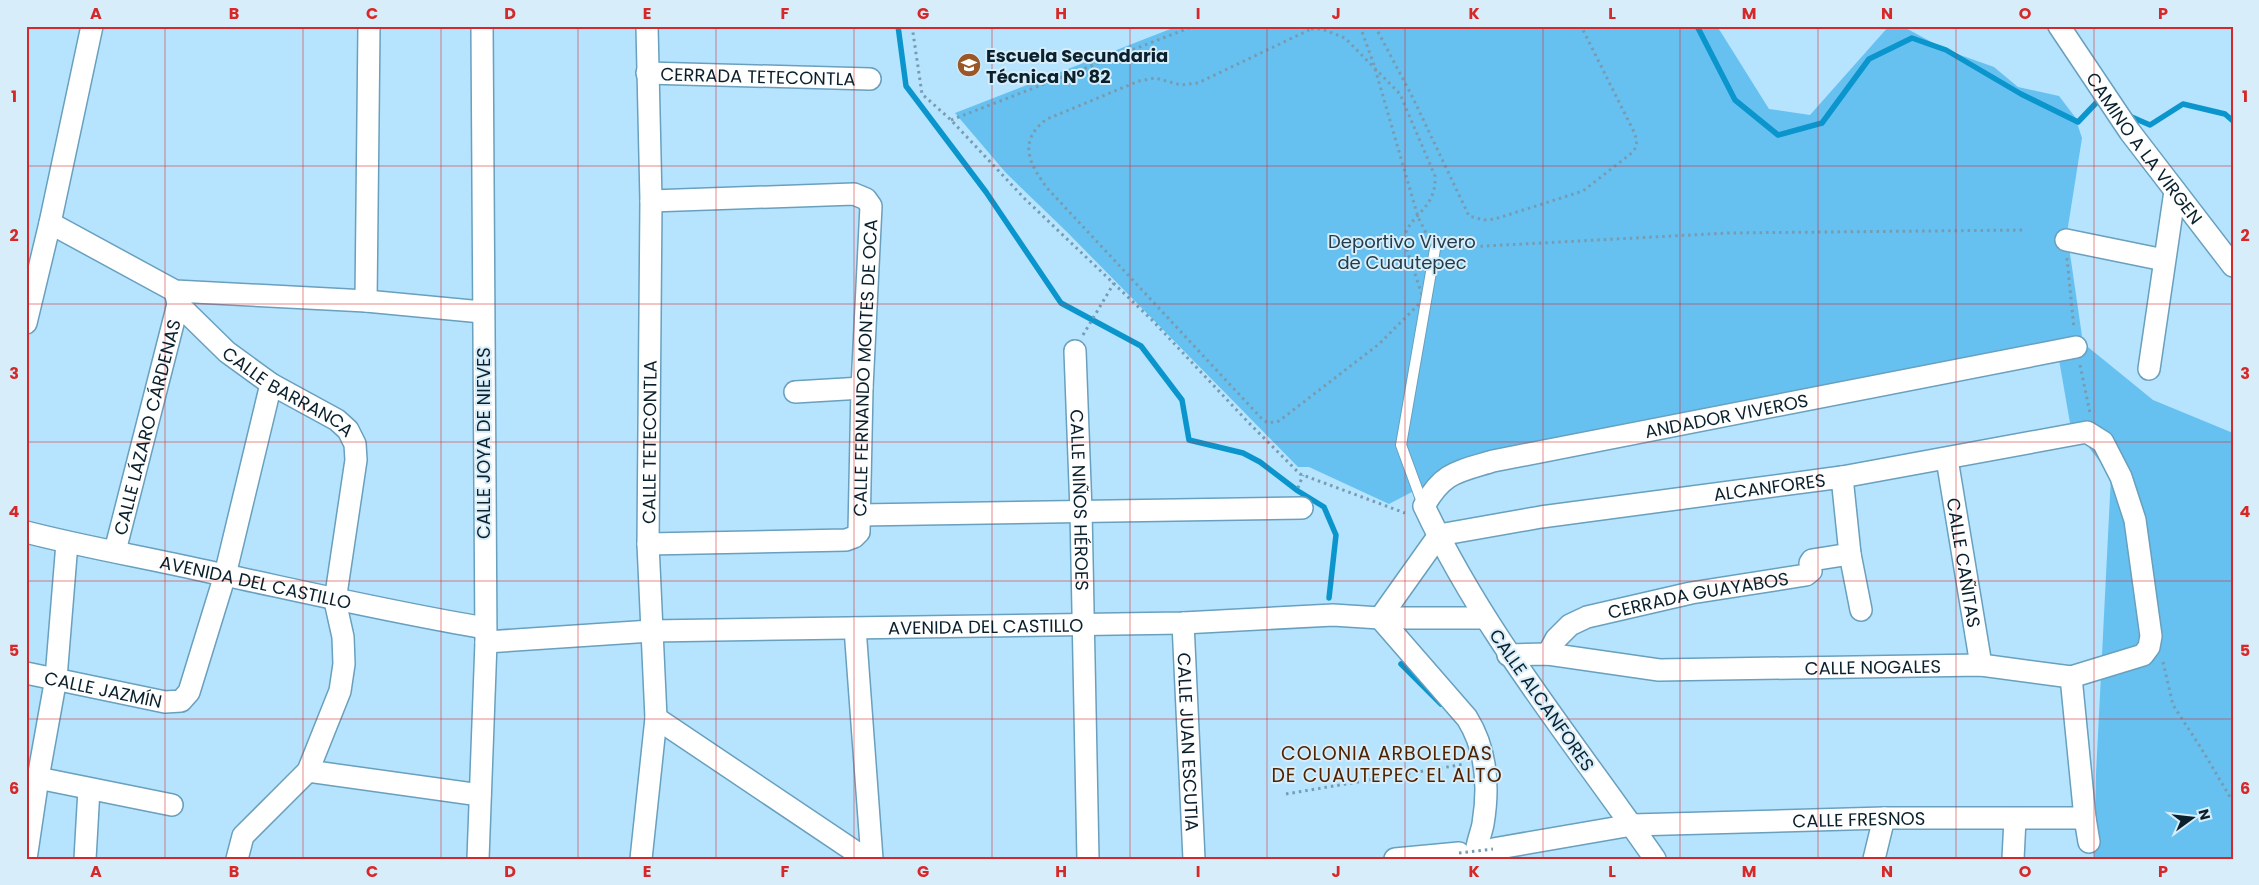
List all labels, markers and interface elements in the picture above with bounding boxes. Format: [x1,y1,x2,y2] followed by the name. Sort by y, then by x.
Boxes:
[90,2,102,25] text: A
[229,2,239,25] text: B
[366,2,378,25] text: C
[504,2,516,25] text: D
[643,2,651,25] text: E
[781,2,790,25] text: F
[917,2,929,25] text: G
[1055,2,1067,25] text: H
[1196,2,1200,25] text: I
[1331,2,1341,25] text: J
[1468,2,1480,25] text: K
[1608,2,1616,25] text: L
[1742,2,1756,25] text: M
[1881,2,1893,25] text: N
[2019,2,2032,25] text: O
[2158,2,2168,25] text: P
[986,43,1168,89] place label: Escuela Secundaria Técnica Nº 82
[956,52,982,78] school or university icon: Escuela Secundaria Técnica Nº 82
[660,61,856,91] street label: CERRADA TETECONTLA
[2081,67,2209,229] street label: CAMINO A LA VIRGEN
[11,85,17,108] text: 1
[2242,85,2248,108] text: 1
[847,218,883,517] street label: CALLE FERNANDO MONTES DE OCA
[9,224,19,247] text: 2
[2240,224,2250,247] text: 2
[1328,229,1476,275] park label: Deportivo Vivero de Cuautepec
[107,316,186,537] street label: CALLE LÁZARO CÁRDENAS
[217,340,360,442] street label: CALLE BARRANCA
[471,347,496,539] street label: CALLE JOYA DE NIEVES
[636,360,662,524] street label: CALLE TETECONTLA
[9,362,19,385] text: 3
[2240,362,2250,385] text: 3
[1642,387,1810,444] street label: ANDADOR VIVEROS
[1065,409,1095,591] street label: CALLE NIÑOS HÉROES
[1712,467,1827,506] street label: ALCANFORES
[1941,496,1987,629] street label: CALLE CAÑITAS
[9,500,20,523] text: 4
[2240,500,2251,523] text: 4
[158,549,354,615] street label: AVENIDA DEL CASTILLO
[1605,565,1790,624] street label: CERRADA GUAYABOS
[888,612,1083,640] street label: AVENIDA DEL CASTILLO
[1484,624,1600,776] street label: CALLE ALCANFORES
[9,639,19,662] text: 5
[2240,639,2250,662] text: 5
[1172,652,1205,832] street label: CALLE JUAN ESCUTIA
[1805,653,1941,680] street label: CALLE NOGALES
[42,665,164,714] street label: CALLE JAZMÍN
[1271,740,1503,789] district label: COLONIA ARBOLEDAS DE CUAUTEPEC EL ALTO
[9,777,19,800] text: 6
[2240,777,2250,800] text: 6
[2166,792,2216,842] north arrow
[1792,805,1925,833] street label: CALLE FRESNOS
[2194,807,2216,822] text: N
[90,860,102,883] text: A
[229,860,239,883] text: B
[366,860,378,883] text: C
[504,860,516,883] text: D
[643,860,651,883] text: E
[781,860,790,883] text: F
[917,860,929,883] text: G
[1055,860,1067,883] text: H
[1196,860,1200,883] text: I
[1331,860,1341,883] text: J
[1468,860,1480,883] text: K
[1608,860,1616,883] text: L
[1742,860,1756,883] text: M
[1881,860,1893,883] text: N
[2019,860,2032,883] text: O
[2158,860,2168,883] text: P

